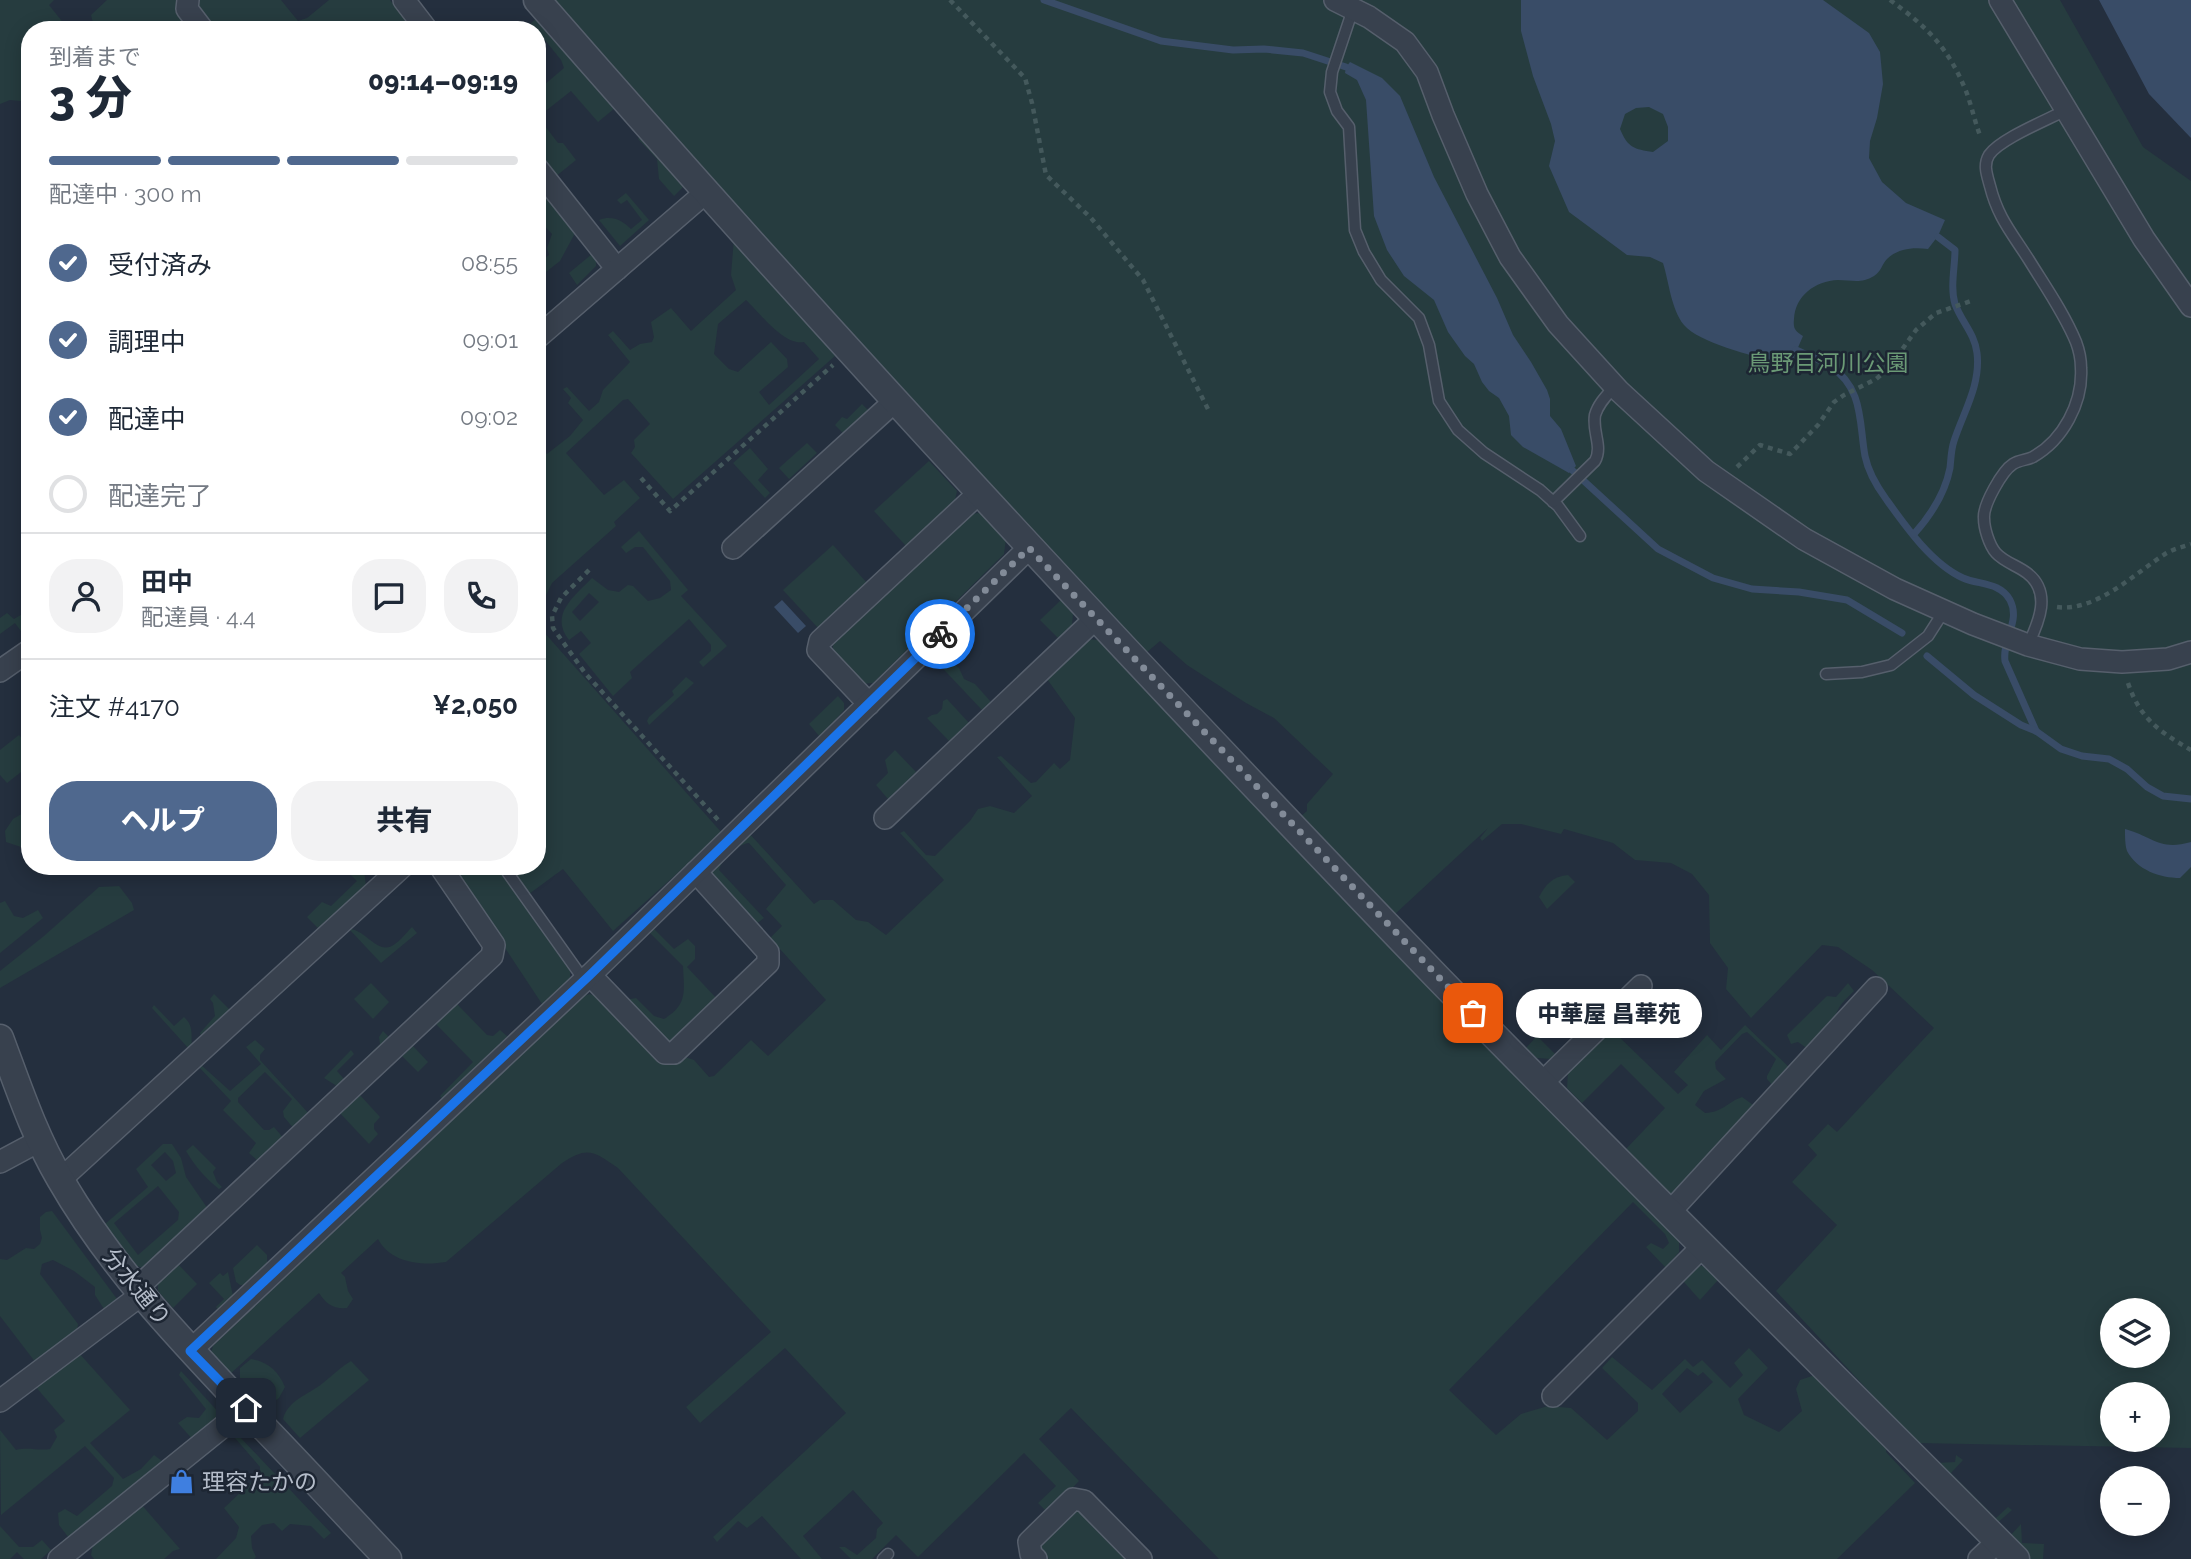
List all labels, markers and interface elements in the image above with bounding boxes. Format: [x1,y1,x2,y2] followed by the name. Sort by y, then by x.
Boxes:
[49,43,141,70] text: 到着まで
[368,66,518,96] text: 09:14–09:19
[49,71,132,125] text: 3 分
[49,180,202,207] text: 配達中 · 300 m
[49,244,87,282] icon: check
[461,249,518,276] text: 08:55
[108,250,212,280] text: 受付済み
[49,321,87,359] icon: check
[462,326,518,353] text: 09:01
[108,327,186,357] text: 調理中
[1748,349,1909,376] park label: 鳥野目河川公園
[49,398,87,436] icon: check
[460,403,518,430] text: 09:02
[108,404,186,434] text: 配達中
[108,481,212,511] text: 配達完了
[49,559,123,633] button: person
[352,559,426,633] button: chat
[444,559,518,633] button: phone
[141,567,193,597] text: 田中
[905,599,975,669] courier
[141,603,256,630] text: 配達員 · 4.4
[921,615,959,653] icon: bike
[432,690,518,720] text: ¥2,050
[49,692,180,722] text: 注文 #4170
[49,781,277,861] button: ヘルプ
[291,781,518,861] button: 共有
[1443,983,1503,1043] pin
[1515,988,1700,1038] callout: 中華屋 昌華苑
[1454,994,1492,1032] icon: bag
[1537,1000,1681,1027] text: 中華屋 昌華苑
[98,1242,177,1331] street label: 分水通り
[2100,1298,2170,1536] map controls
[2100,1298,2170,1368] button: layers
[216,1378,276,1438] pin
[2100,1382,2170,1452] button: +
[227,1389,265,1427] icon: home
[2100,1466,2170,1536] button: −
[168,1468,196,1496] shop icon: 理容たかの
[202,1468,317,1495] place label: 理容たかの

